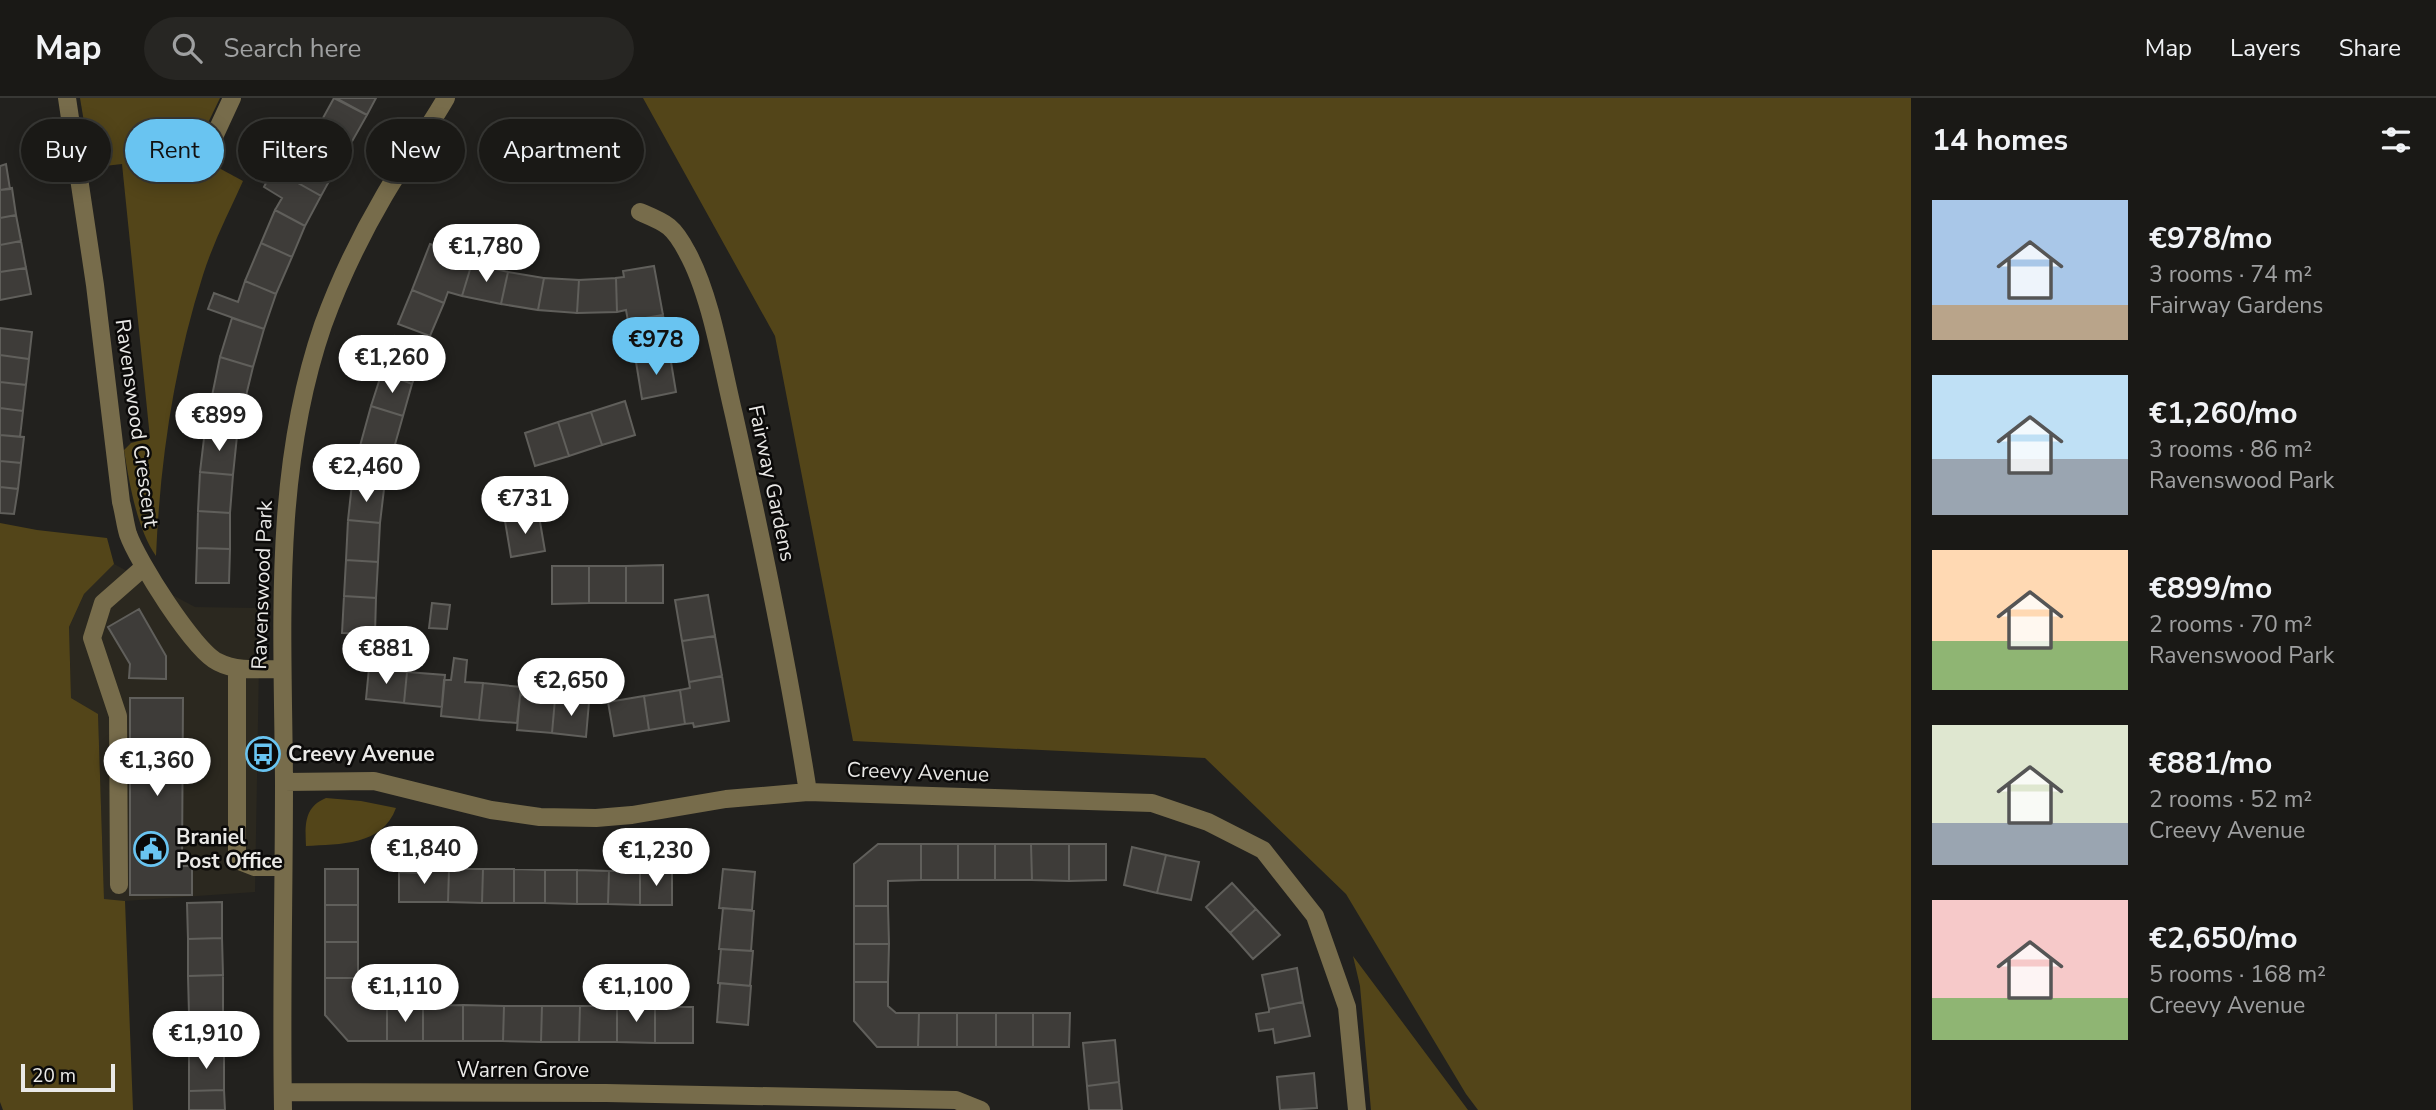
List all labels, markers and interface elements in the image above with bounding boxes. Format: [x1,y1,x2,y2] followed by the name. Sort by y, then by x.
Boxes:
[144,17,634,80] search box
[35,26,102,71] text: Map
[168,29,206,67] icon: search
[224,31,361,66] text: Search here
[2145,32,2192,64] text: Map
[2230,32,2301,64] text: Layers
[2339,32,2401,64] text: Share
[21,119,111,182] chip: Buy
[125,119,224,182] chip: Rent
[238,119,352,182] chip: Filters
[366,119,465,182] chip: New
[479,119,644,182] chip: Apartment
[1932,120,2068,161] text: 14 homes
[2377,121,2415,159] icon: filters
[2149,218,2272,259] text: €978/mo
[429,225,543,284] pin: €1,780
[1988,228,2072,312] icon: home
[449,231,523,262] text: €1,780
[2149,259,2312,290] text: 3 rooms · 74 m²
[2149,290,2323,321] text: Fairway Gardens
[109,317,166,530] street label: Ravenswood Crescent
[615,317,697,377] pin: €978
[628,324,684,355] text: €978
[335,336,449,395] pin: €1,260
[355,342,429,373] text: €1,260
[2149,393,2298,434] text: €1,260/mo
[178,394,260,453] pin: €899
[191,400,247,431] text: €899
[742,402,802,564] street label: Fairway Gardens
[1988,403,2072,487] icon: home
[2149,434,2312,465] text: 3 rooms · 86 m²
[309,444,423,504] pin: €2,460
[329,451,403,482] text: €2,460
[2149,465,2334,496] text: Ravenswood Park
[484,476,566,536] pin: €731
[497,483,553,514] text: €731
[245,500,279,670] street label: Ravenswood Park
[2149,568,2272,609] text: €899/mo
[1988,578,2072,662] icon: home
[2149,609,2312,640] text: 2 rooms · 70 m²
[345,626,427,686] pin: €881
[358,633,414,664] text: €881
[2149,640,2334,671] text: Ravenswood Park
[514,658,628,718] pin: €2,650
[534,665,608,696] text: €2,650
[244,735,282,773] bus stop icon: Creevy Avenue
[100,738,214,798] pin: €1,360
[288,740,435,768] place label: Creevy Avenue
[2149,743,2272,784] text: €881/mo
[120,745,194,776] text: €1,360
[1988,753,2072,837] icon: home
[846,756,990,788] street label: Creevy Avenue
[2149,784,2312,815] text: 2 rooms · 52 m²
[2149,815,2305,846] text: Creevy Avenue
[176,823,283,875] place label: Braniel Post Office
[367,826,481,886] pin: €1,840
[599,828,713,888] pin: €1,230
[132,830,170,868] public building icon: Braniel Post Office
[387,833,461,864] text: €1,840
[619,835,693,866] text: €1,230
[2149,918,2298,959] text: €2,650/mo
[1988,928,2072,1012] icon: home
[2149,959,2326,990] text: 5 rooms · 168 m²
[348,964,462,1024] pin: €1,110
[579,964,693,1024] pin: €1,100
[368,971,442,1002] text: €1,110
[599,971,673,1002] text: €1,100
[2149,990,2305,1021] text: Creevy Avenue
[149,1012,263,1071] pin: €1,910
[169,1018,243,1049] text: €1,910
[457,1056,589,1084] street label: Warren Grove
[21,1061,116,1093] scale bar
[32,1063,76,1089] text: 20 m

